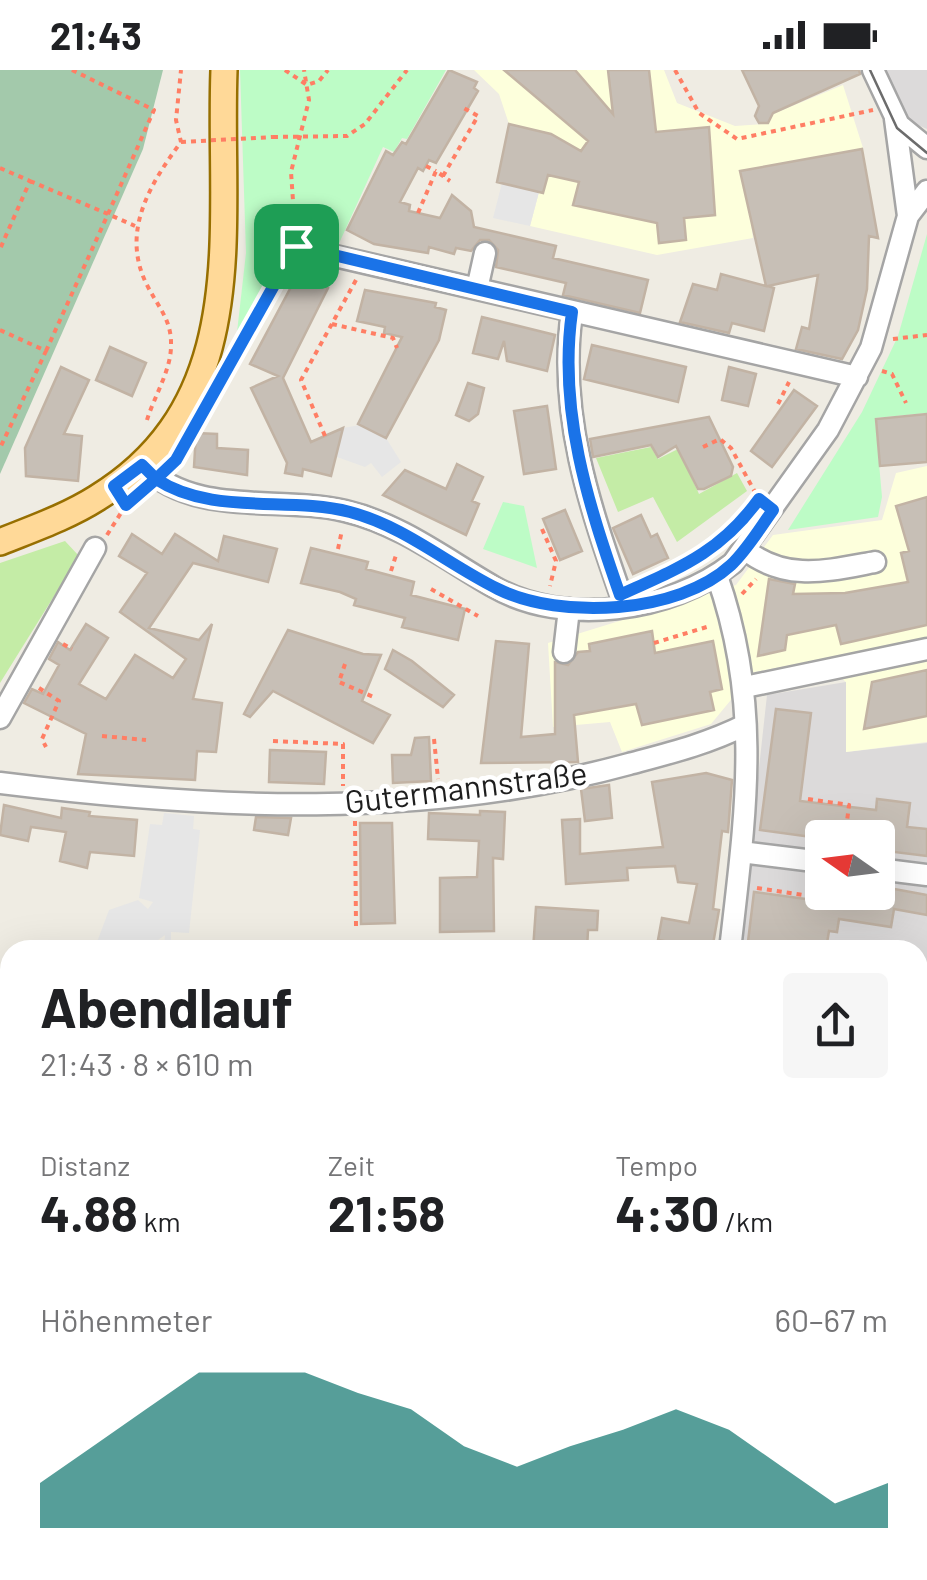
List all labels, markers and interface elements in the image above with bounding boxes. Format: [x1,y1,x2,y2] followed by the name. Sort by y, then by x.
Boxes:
[50,12,142,58] text: 21:43
[254,204,339,289] pin
[269,219,324,274] icon: arrive
[342,752,589,820] street label: Gutermannstraße
[805,820,895,910] north arrow
[805,820,895,910] map controls
[40,973,293,1039] text: Abendlauf
[783,973,888,1078] button: share
[40,1044,253,1082] text: 21:43 · 8 × 610 m
[40,1148,130,1182] text: Distanz
[328,1148,375,1182] text: Zeit
[615,1148,698,1182] text: Tempo
[40,1182,138,1242] text: 4.88
[328,1182,445,1242] text: 21:58
[615,1182,719,1242] text: 4:30
[138,1204,181,1238] text: km
[719,1204,773,1238] text: /km
[40,1300,212,1338] text: Höhenmeter
[775,1300,888,1338] text: 60–67 m

